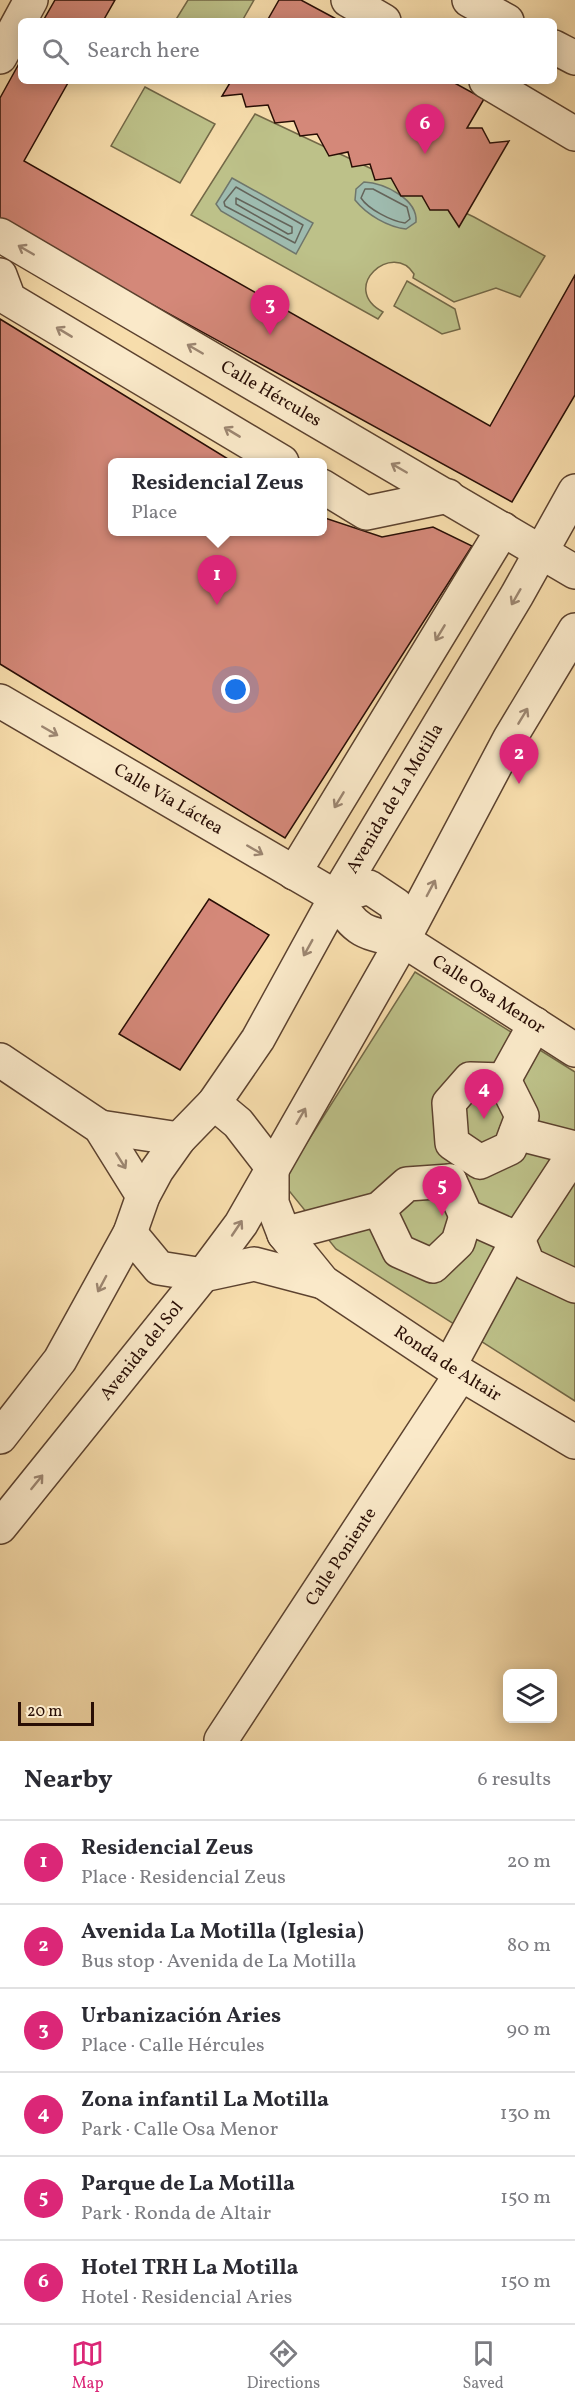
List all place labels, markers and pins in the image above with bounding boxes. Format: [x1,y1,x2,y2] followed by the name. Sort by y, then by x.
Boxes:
[406,104,444,154] pin: 6
[250,286,290,335] pin: 3
[198,556,236,605] pin: 1
[500,734,538,784] pin: 2
[464,1070,504,1119] pin: 4
[422,1166,462,1216] pin: 5

